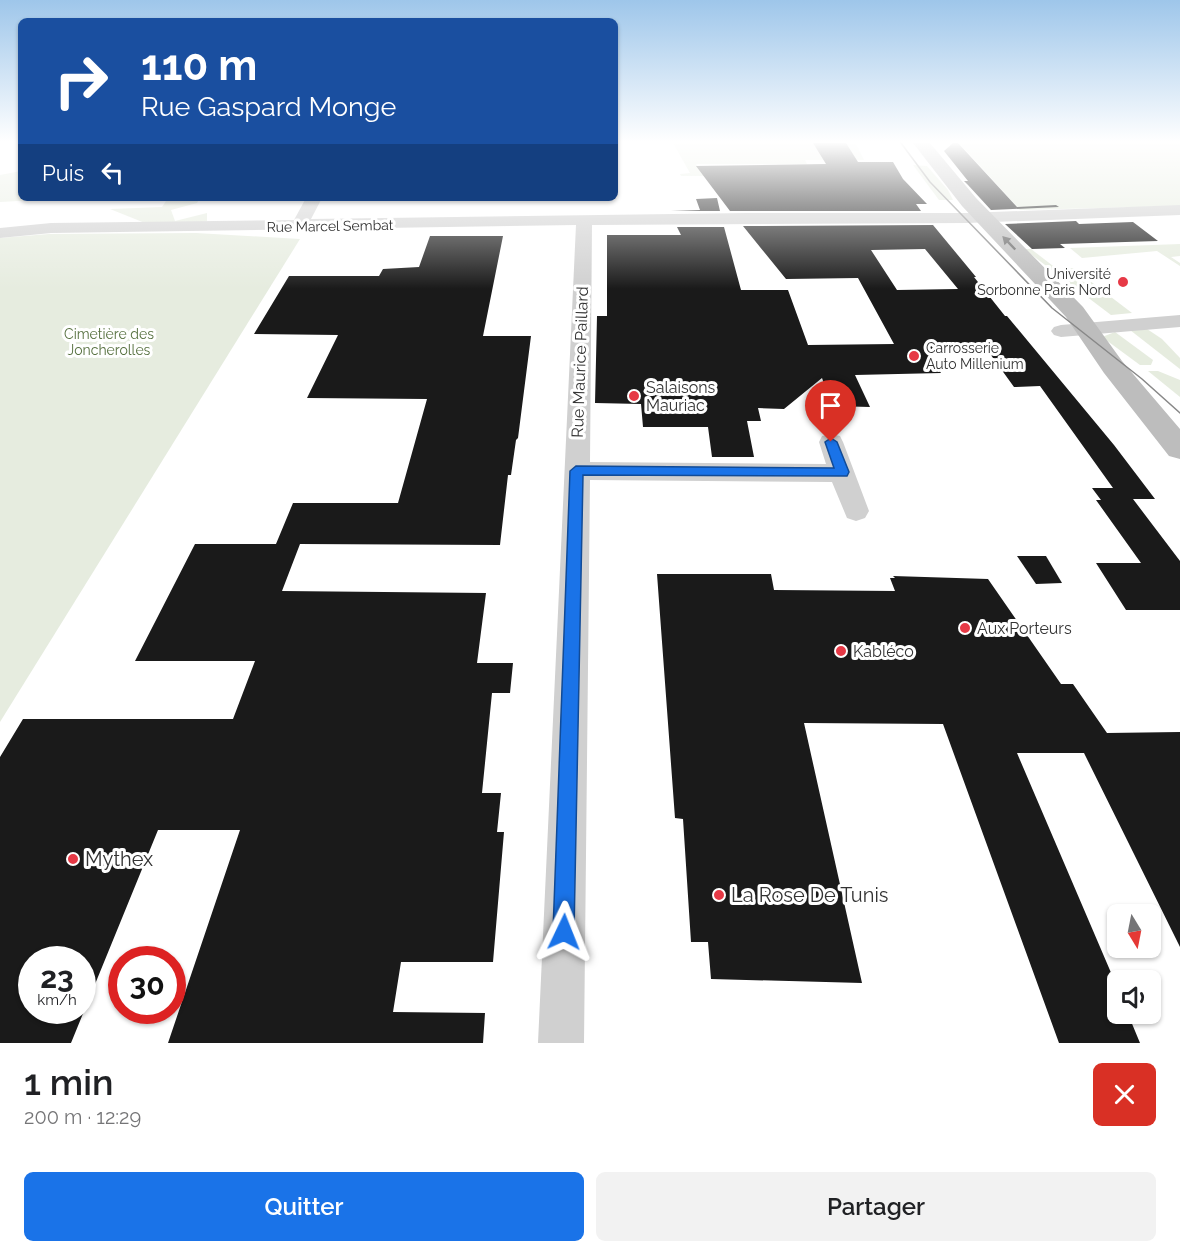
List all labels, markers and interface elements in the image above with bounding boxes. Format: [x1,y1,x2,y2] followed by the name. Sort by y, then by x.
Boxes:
[141,41,257,90] text: 110 m
[42,42,120,120] icon: right
[141,91,396,122] text: Rue Gaspard Monge
[96,156,129,189] icon: left
[42,160,84,186] text: Puis
[266,217,394,235] street label: Rue Marcel Sembat
[1002,235,1016,250] one-way arrow
[977,266,1111,298] place label: Université Sorbonne Paris Nord
[1116,275,1130,289] marker: Université Sorbonne Paris Nord
[568,286,592,438] street label: Rue Maurice Paillard
[64,326,154,358] park label: Cimetière des Joncherolles
[926,340,1024,372] place label: Carrosserie Auto Millenium
[907,349,921,363] marker: Carrosserie Auto Millenium
[646,378,716,415] place label: Salaisons Mauriac
[805,380,856,442] pin
[627,389,641,403] marker: Salaisons Mauriac
[814,389,847,422] icon: arrive
[977,619,1072,638] place label: Aux Porteurs
[958,621,972,635] marker: Aux Porteurs
[853,642,914,661] place label: Kabléco
[834,644,848,658] marker: Kabléco
[85,847,153,871] place label: Mythex
[66,852,80,866] marker: Mythex
[731,883,888,907] place label: La Rose De Tunis
[712,888,726,902] marker: La Rose De Tunis
[532,900,596,964] position arrow
[1107,904,1161,958] north arrow
[1107,904,1161,1024] map controls
[108,946,186,1024] speed limit sign: 30
[40,960,74,995] text: 23
[1107,970,1161,1024] button: sound
[37,991,77,1009] text: km/h
[24,1061,113,1103] text: 1 min
[1093,1063,1156,1126] button: close
[24,1105,141,1129] text: 200 m · 12:29
[24,1172,584,1241] button: Quitter
[596,1172,1156,1241] button: Partager

